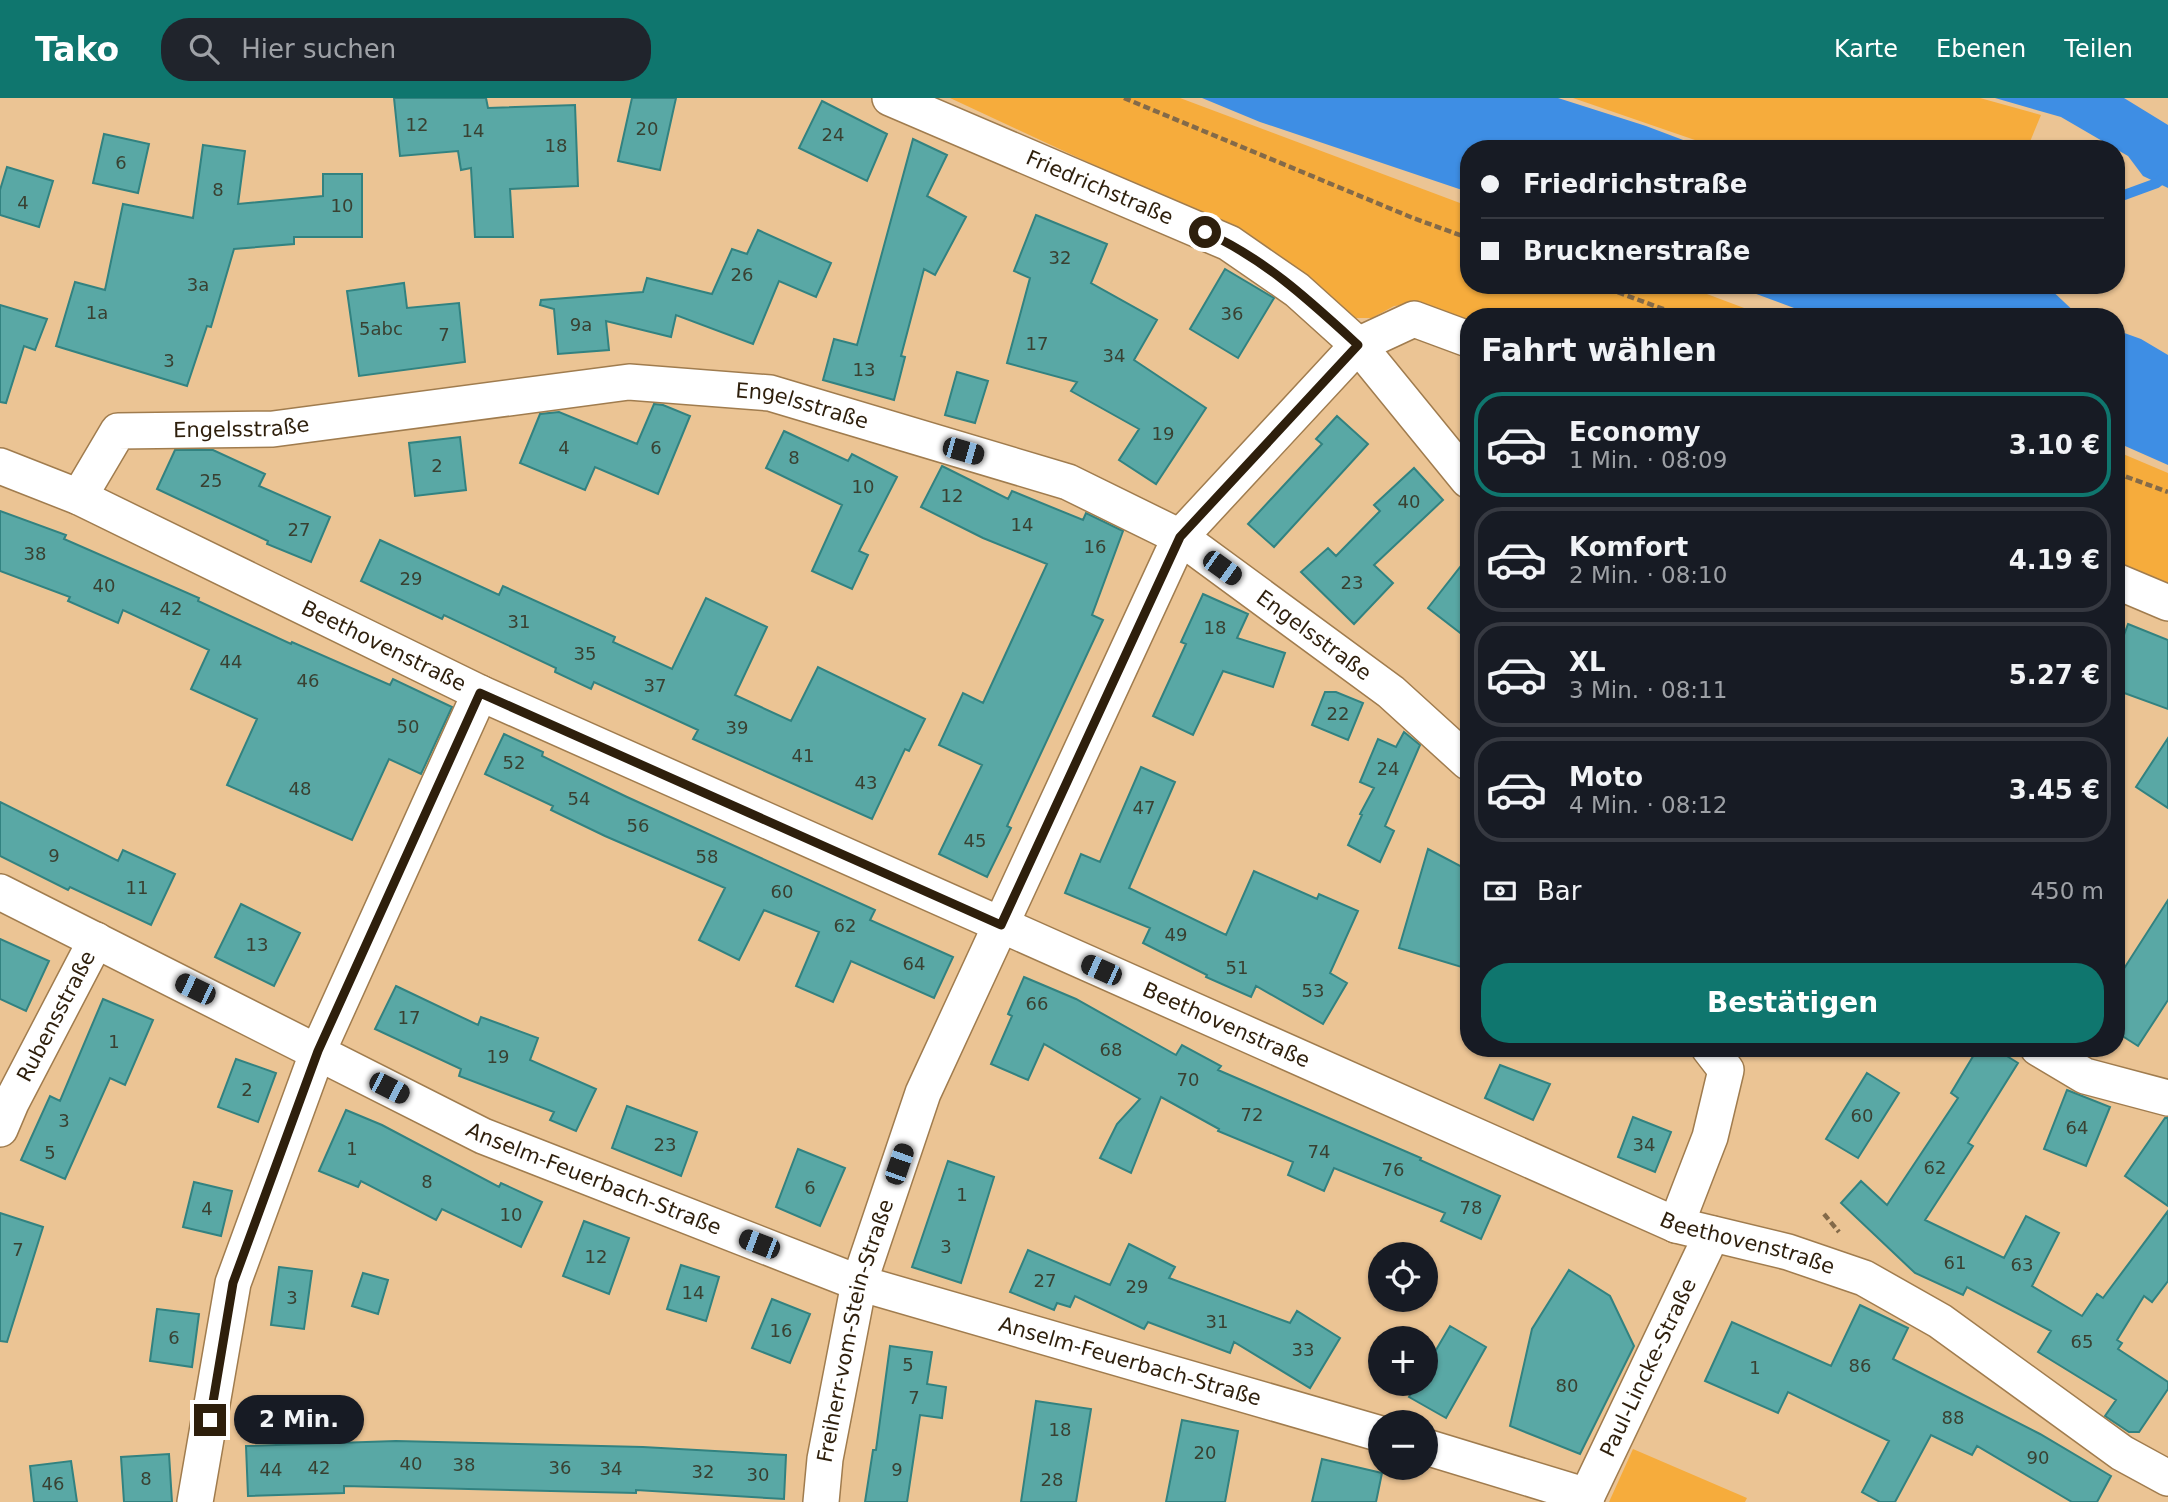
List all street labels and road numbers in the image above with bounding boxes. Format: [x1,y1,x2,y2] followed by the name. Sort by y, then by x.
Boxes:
[1022,146,1177,230] street label: Friedrichstraße
[735,378,871,434] street label: Engelsstraße
[173,412,311,442] street label: Engelsstraße
[1252,585,1376,685] street label: Engelsstraße
[297,596,470,696] street label: Beethovenstraße
[12,947,100,1086] street label: Rubensstraße
[1139,977,1313,1073] street label: Beethovenstraße
[462,1118,725,1240] street label: Anselm-Feuerbach-Straße
[813,1196,898,1464] street label: Freiherr-vom-Stein-Straße
[1656,1207,1838,1279] street label: Beethovenstraße
[1595,1274,1701,1461] street label: Paul-Lincke-Straße
[996,1312,1264,1411] street label: Anselm-Feuerbach-Straße

